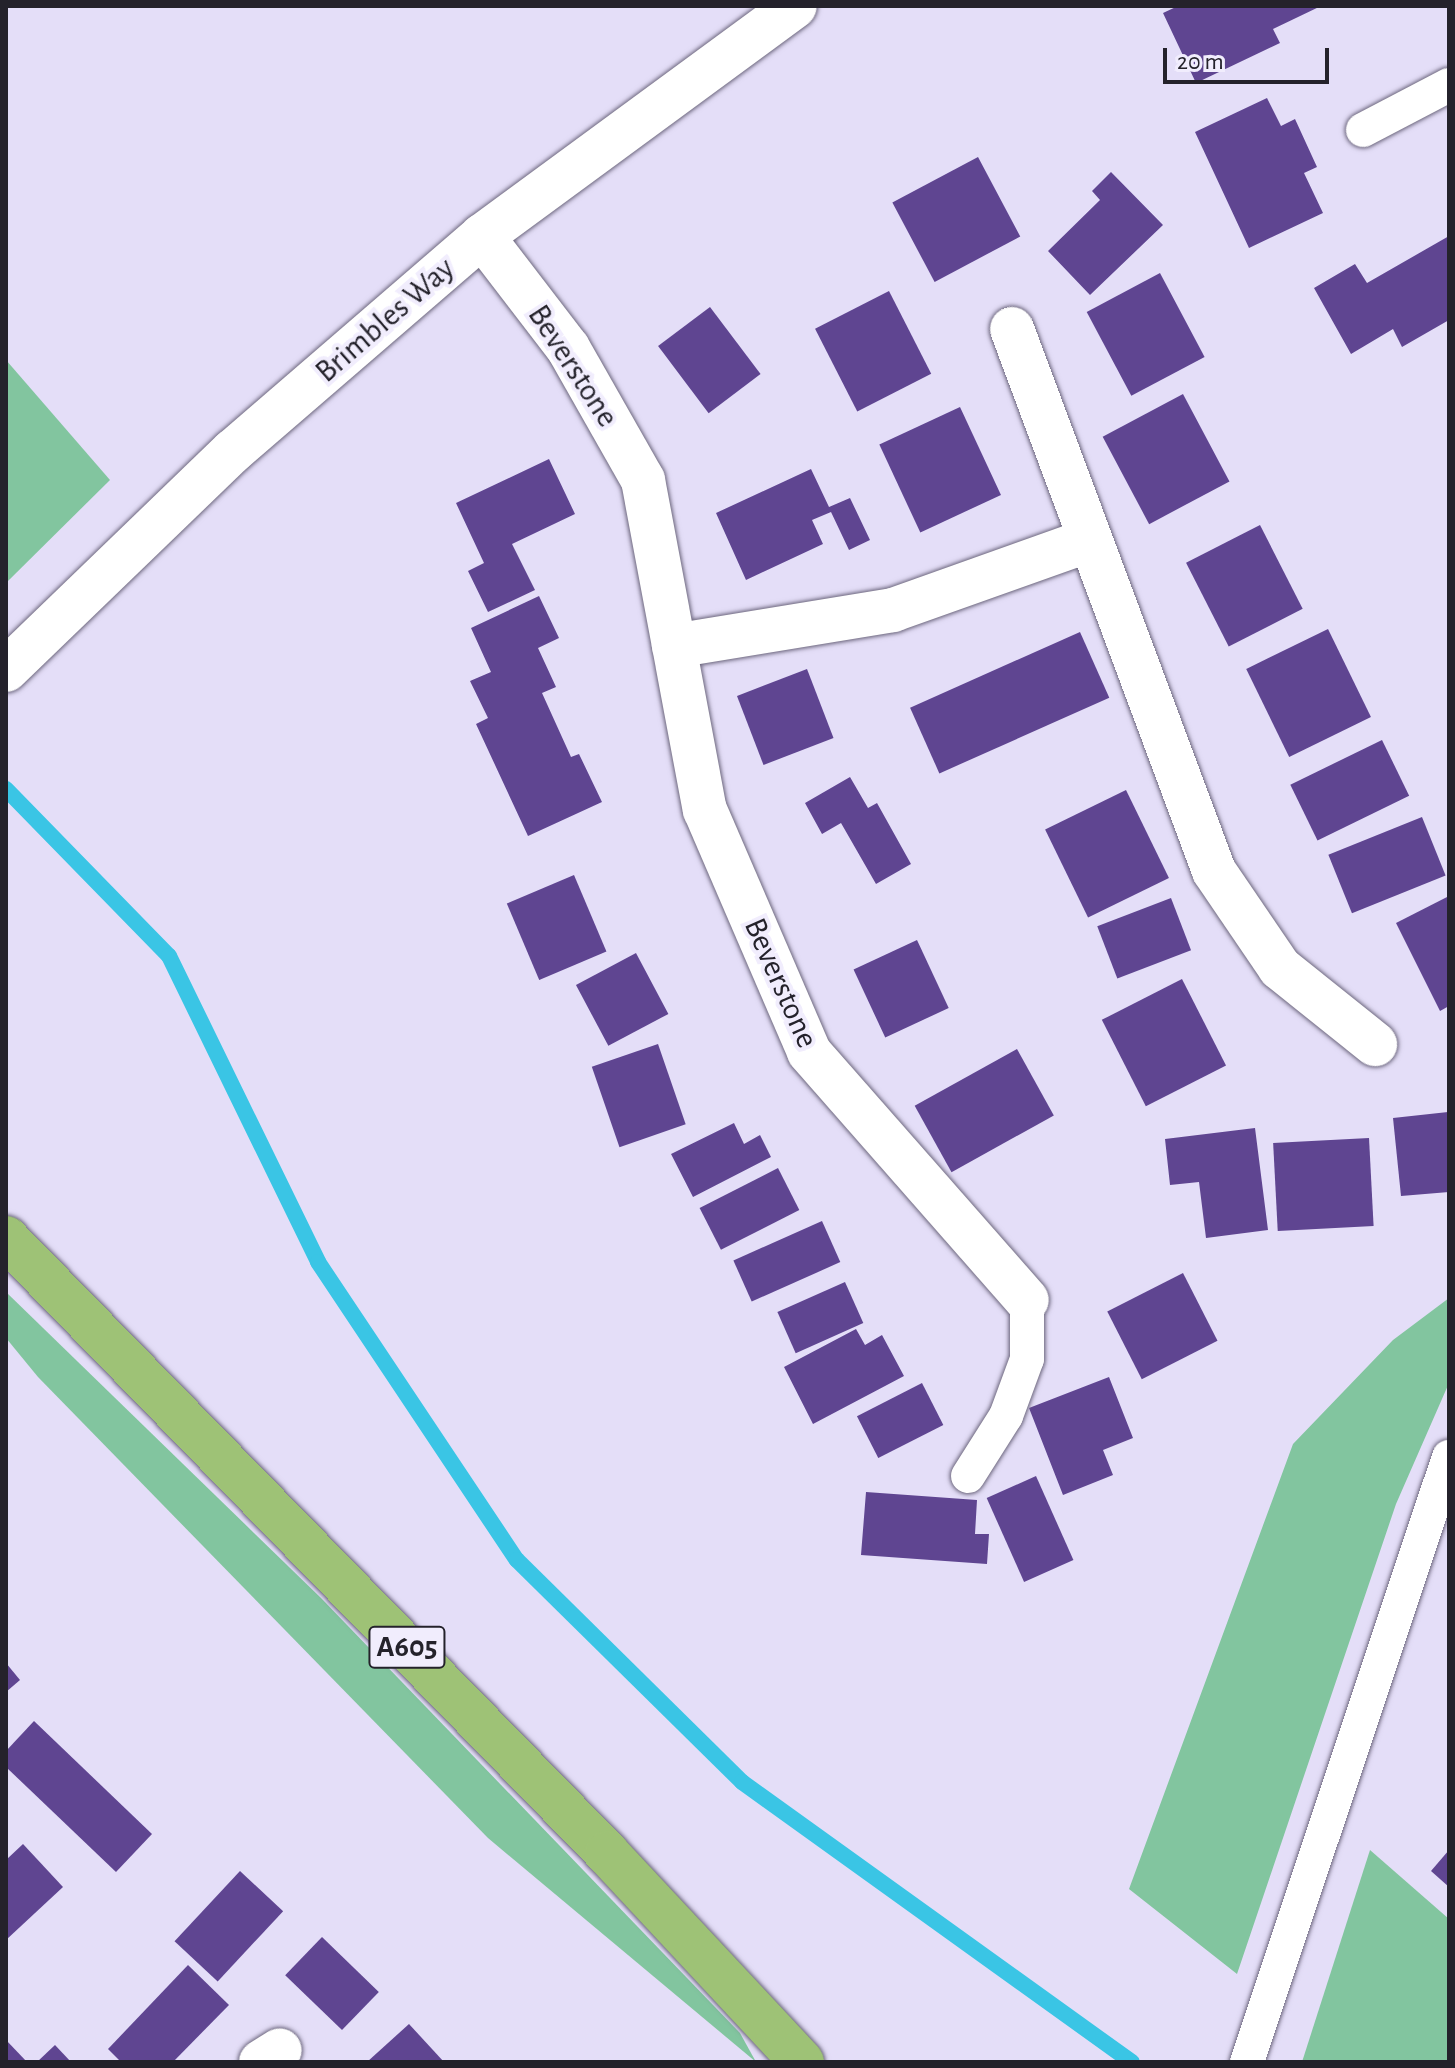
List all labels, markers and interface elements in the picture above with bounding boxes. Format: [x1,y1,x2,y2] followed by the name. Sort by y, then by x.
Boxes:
[1167,32,1333,82] scale bar
[1177,50,1224,74] text: 20 m
[308,249,462,391] street label: Brimbles Way
[519,298,627,434] street label: Beverstone
[735,912,827,1054] street label: Beverstone
[367,1621,447,1673] road number: A605

